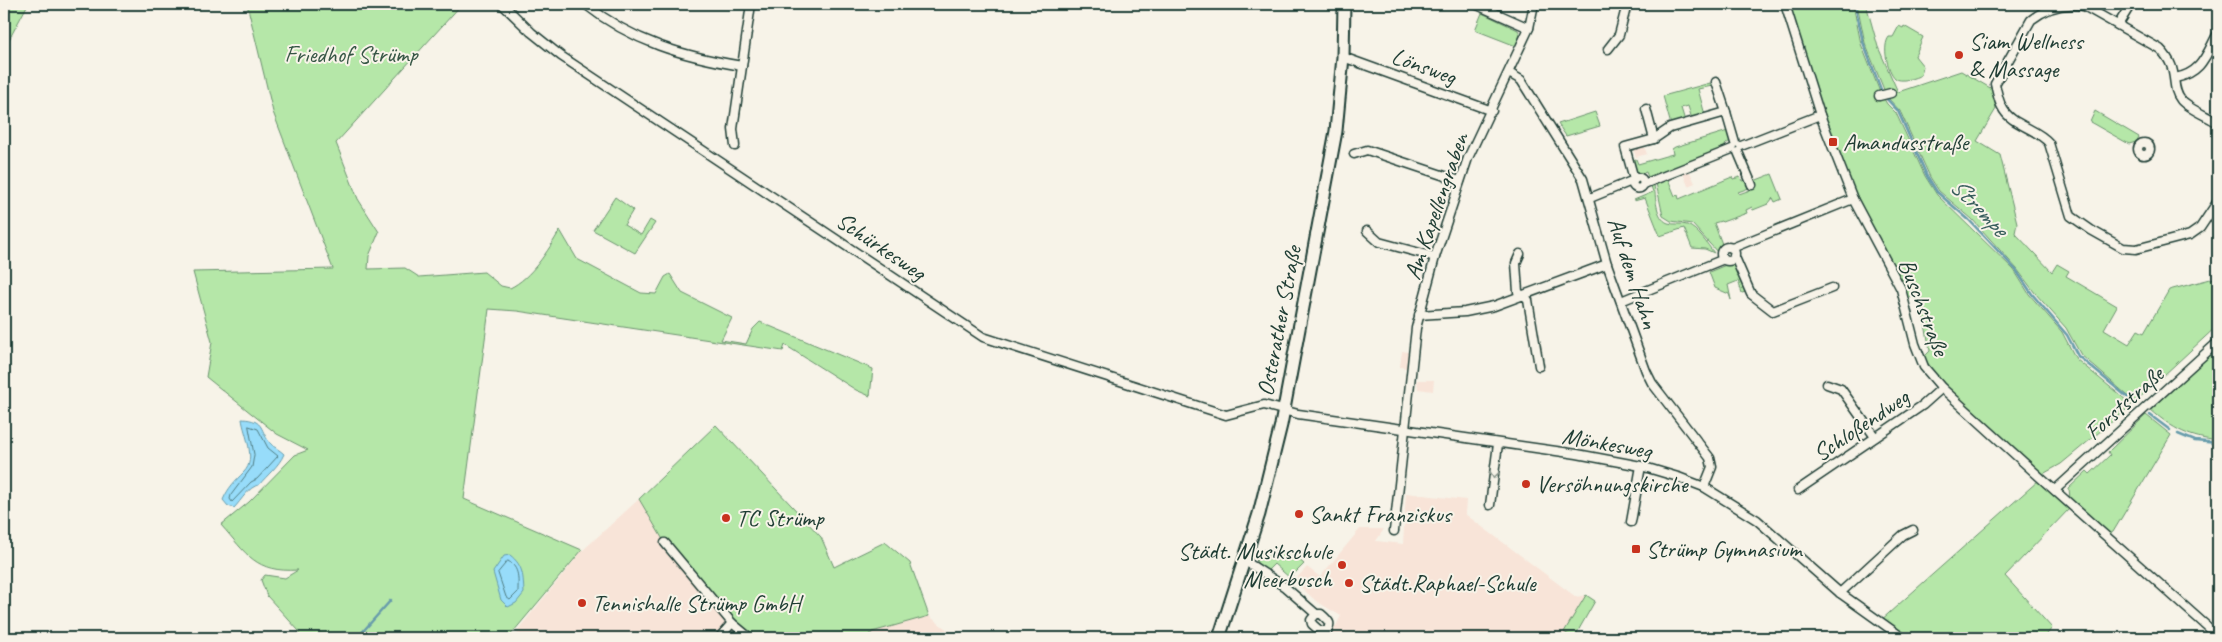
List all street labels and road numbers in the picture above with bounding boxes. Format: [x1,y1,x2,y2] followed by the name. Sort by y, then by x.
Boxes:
[1388,41,1462,92] street label: Lönsweg
[1397,128,1475,283] street label: Am Kapellengraben
[830,205,934,288] street label: Schürkesweg
[1601,213,1665,333] street label: Auf dem Hahn
[1250,241,1309,398] street label: Osterather Straße
[1892,254,1957,362] street label: Buschstraße
[2078,358,2171,446] street label: Forststraße
[1807,381,1916,468] street label: Schloßendweg
[1560,420,1656,466] street label: Mönkesweg

